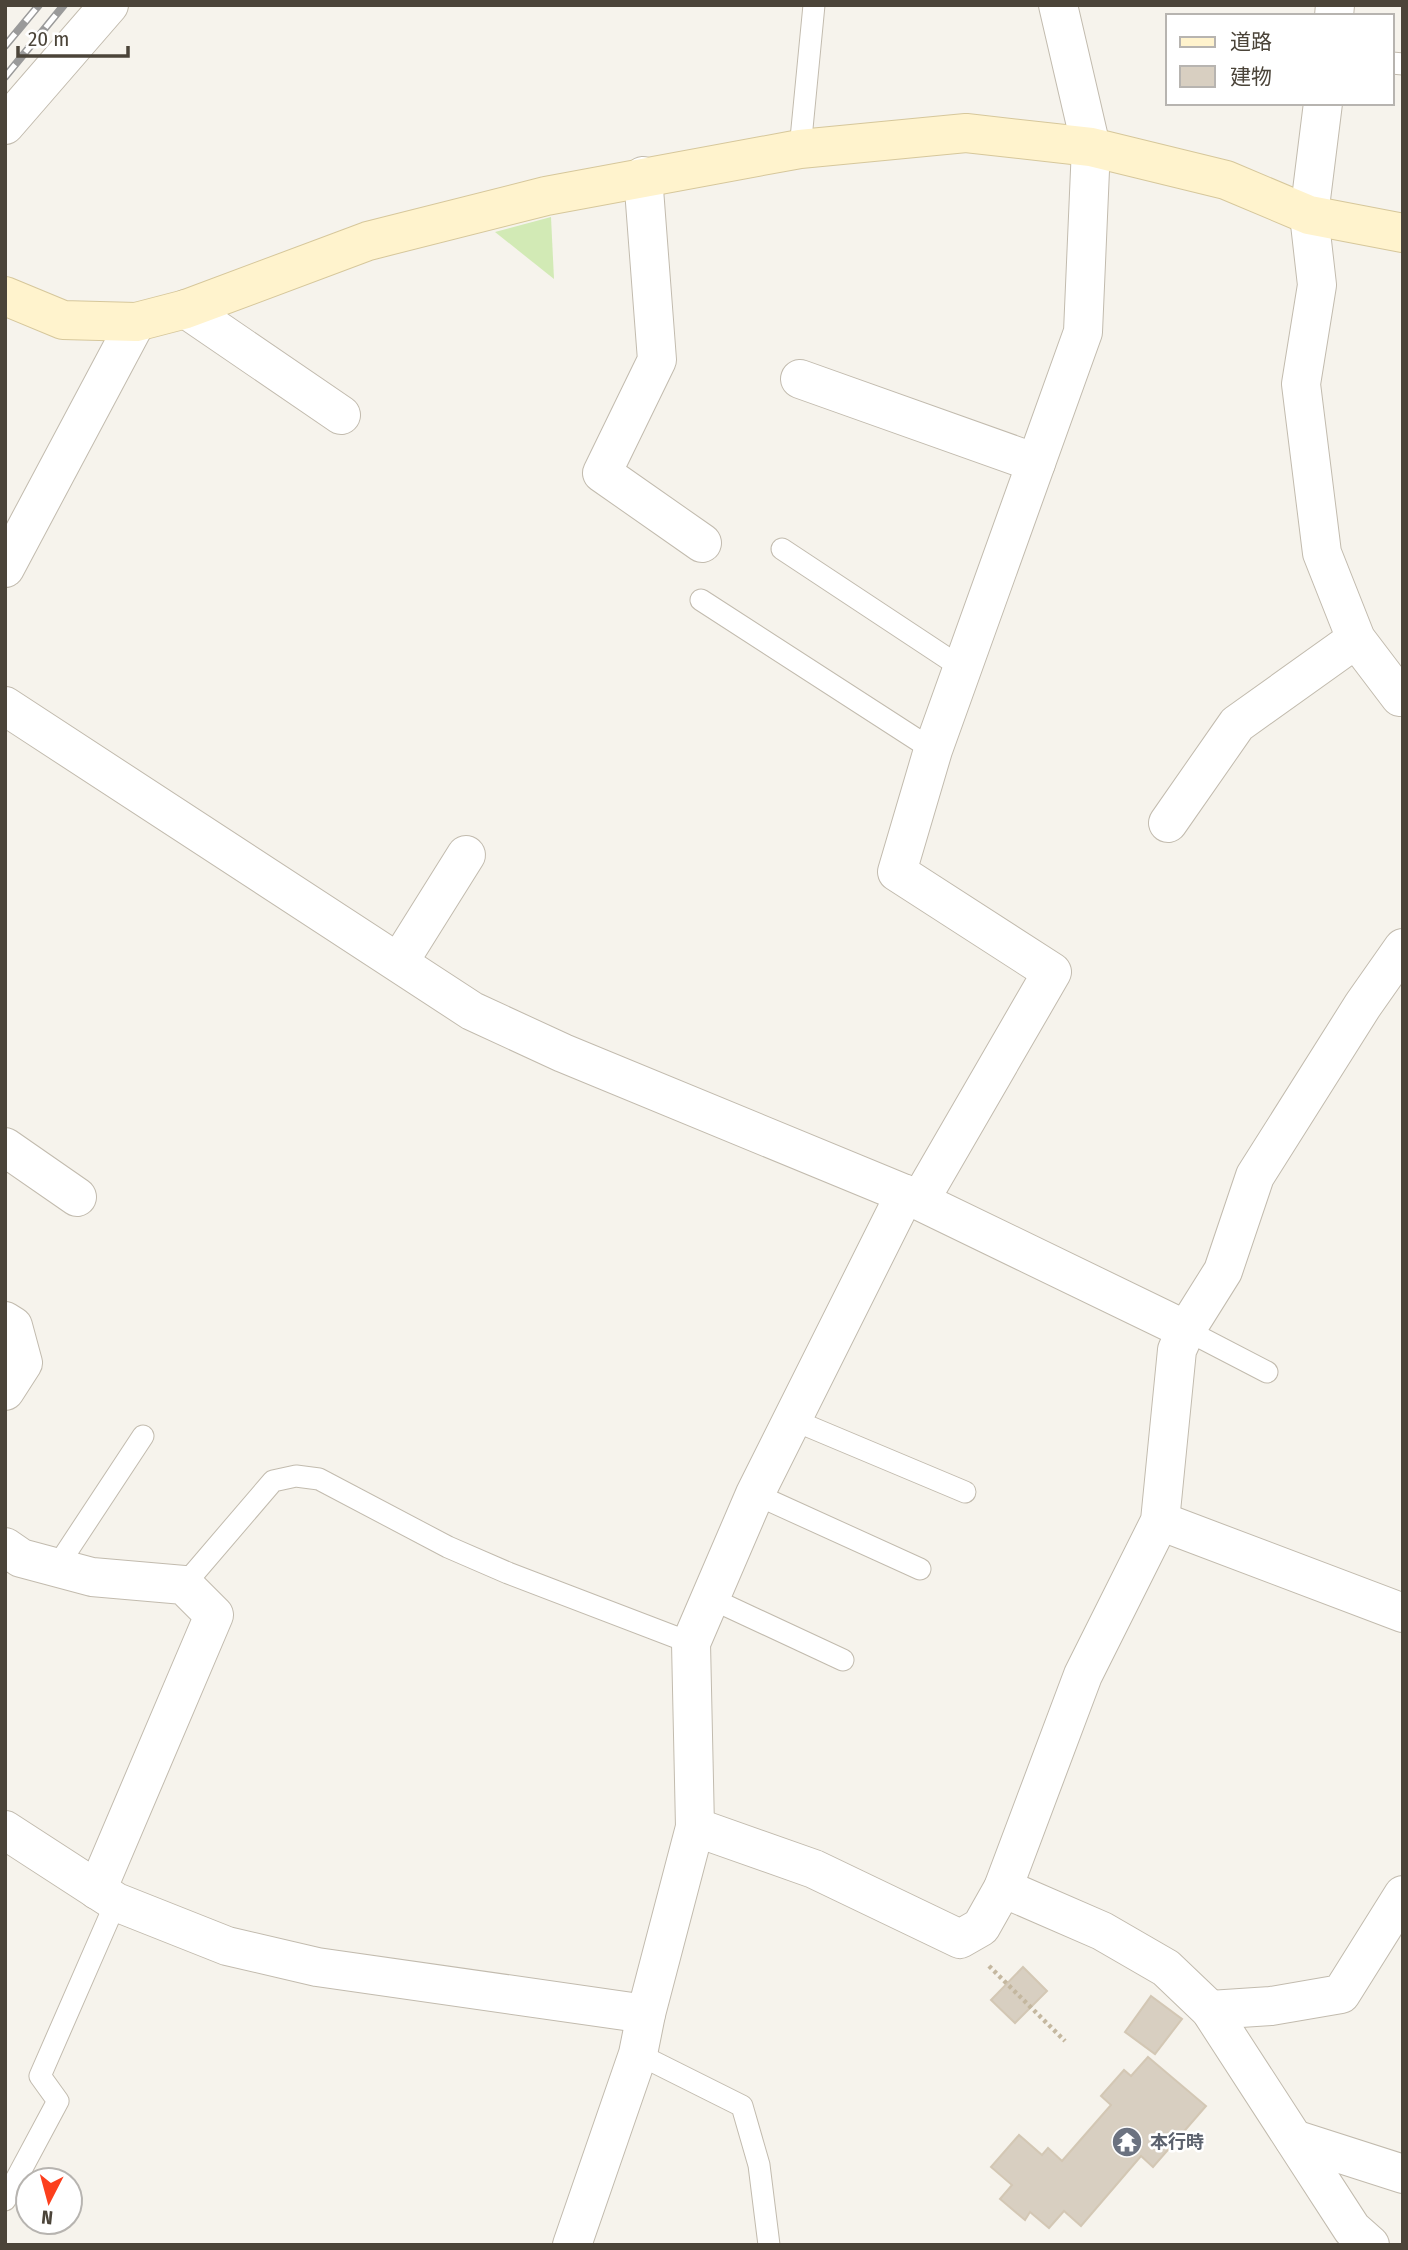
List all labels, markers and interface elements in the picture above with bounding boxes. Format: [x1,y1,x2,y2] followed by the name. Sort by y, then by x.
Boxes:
[18,14,128,58] scale bar
[1166,14,1394,105] legend
[28,26,69,52] text: 20 m
[1230,29,1272,55] text: 道路
[1230,64,1272,90] text: 建物
[1110,2125,1144,2159] temple icon: 本行時
[1150,2131,1204,2153] place label: 本行時
[14,2166,84,2236] north arrow
[40,2205,54,2229] text: N

